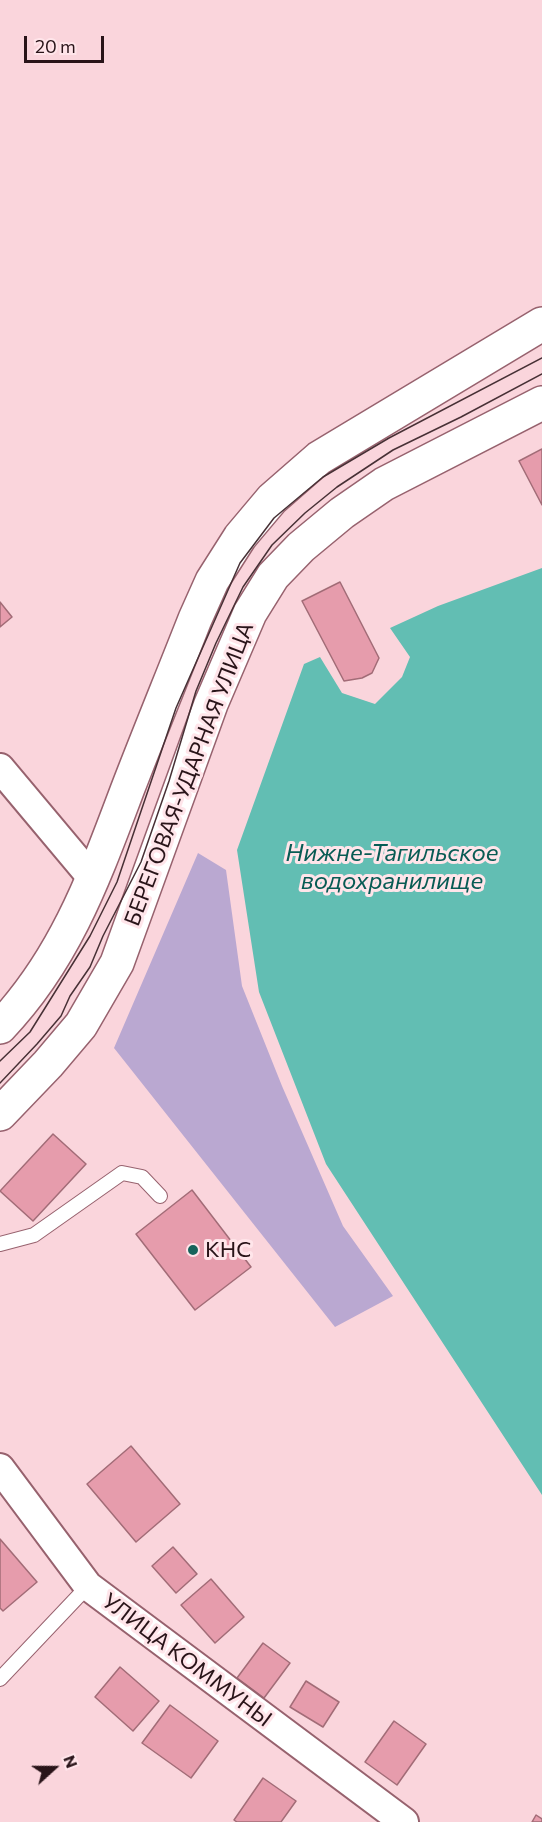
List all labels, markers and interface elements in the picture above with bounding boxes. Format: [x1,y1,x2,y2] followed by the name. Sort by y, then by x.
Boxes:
[27,24,106,62] scale bar
[35,35,76,57] text: 20 m
[119,618,259,930] street label: БЕРЕГОВАЯ-УДАРНАЯ УЛИЦА
[286,839,498,895] water label: Нижне-Тагильское водохранилище
[205,1237,251,1263] place label: КНС
[186,1243,200,1257] marker: КНС
[97,1588,277,1732] street label: УЛИЦА КОММУНЫ
[24,1738,84,1798] north arrow
[60,1752,82,1770] text: N

